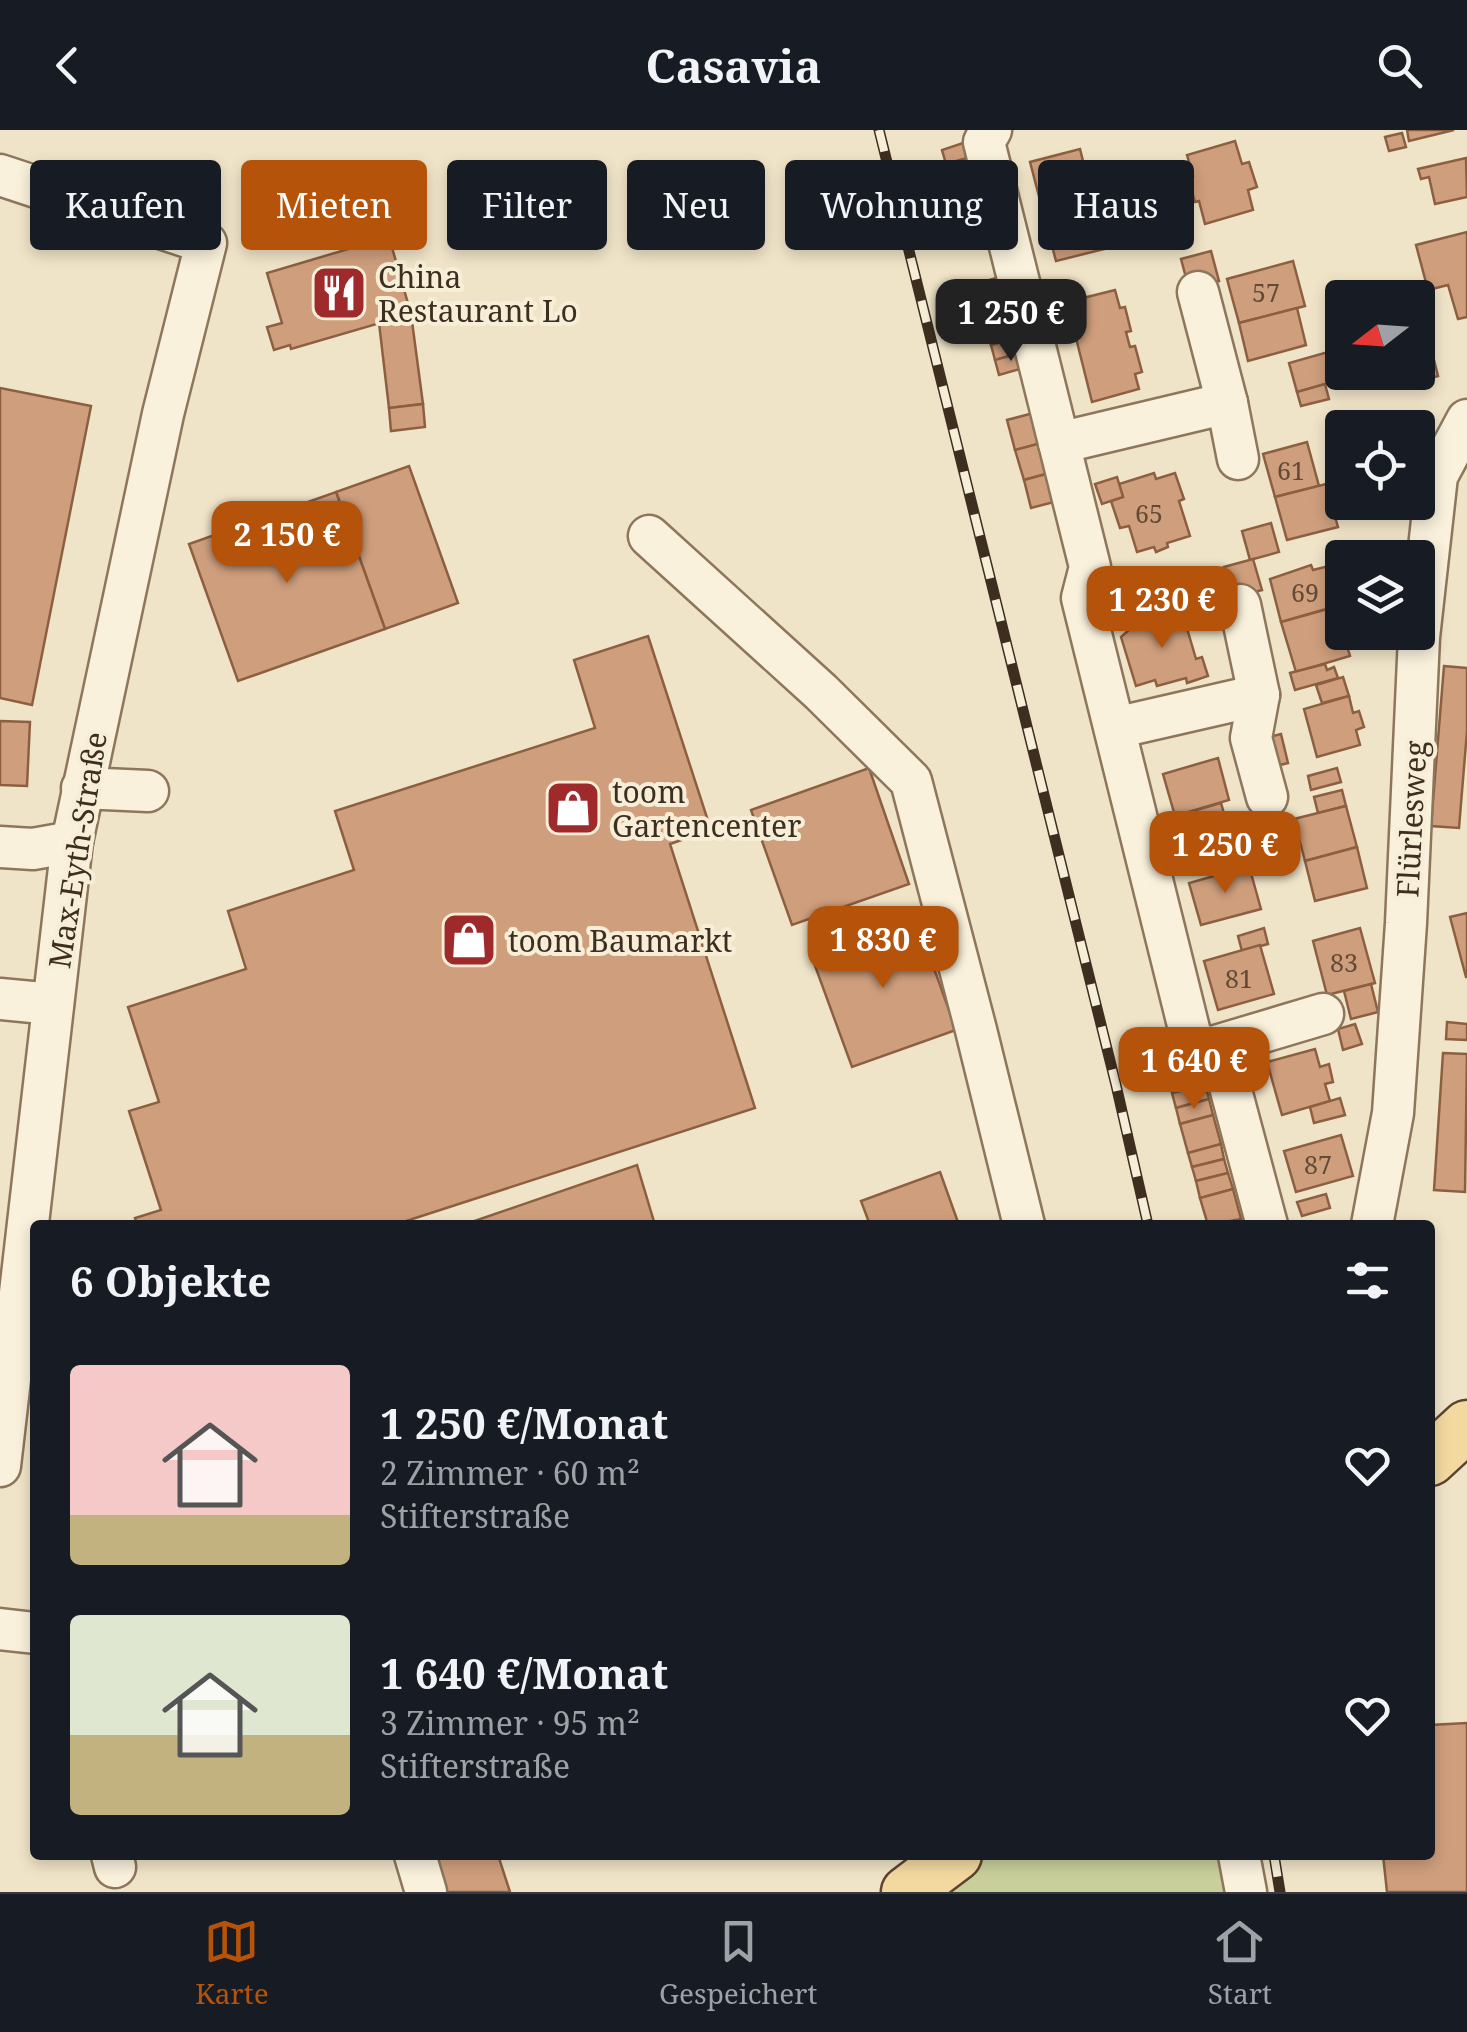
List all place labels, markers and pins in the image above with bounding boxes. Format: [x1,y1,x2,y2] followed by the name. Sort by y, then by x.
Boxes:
[378,256,578,331] place label: China Restaurant Lo
[309,263,369,323] restaurant icon: China Restaurant Lo
[919,279,1103,364] pin: 1 250 €
[195,501,379,586] pin: 2 150 €
[1070,566,1254,651] pin: 1 230 €
[612,771,801,846] place label: toom Gartencenter
[543,778,603,838] shop icon: toom Gartencenter
[1133,811,1317,896] pin: 1 250 €
[791,906,975,991] pin: 1 830 €
[439,910,499,970] shop icon: toom Baumarkt
[508,920,732,961] place label: toom Baumarkt
[1102,1027,1286,1112] pin: 1 640 €

